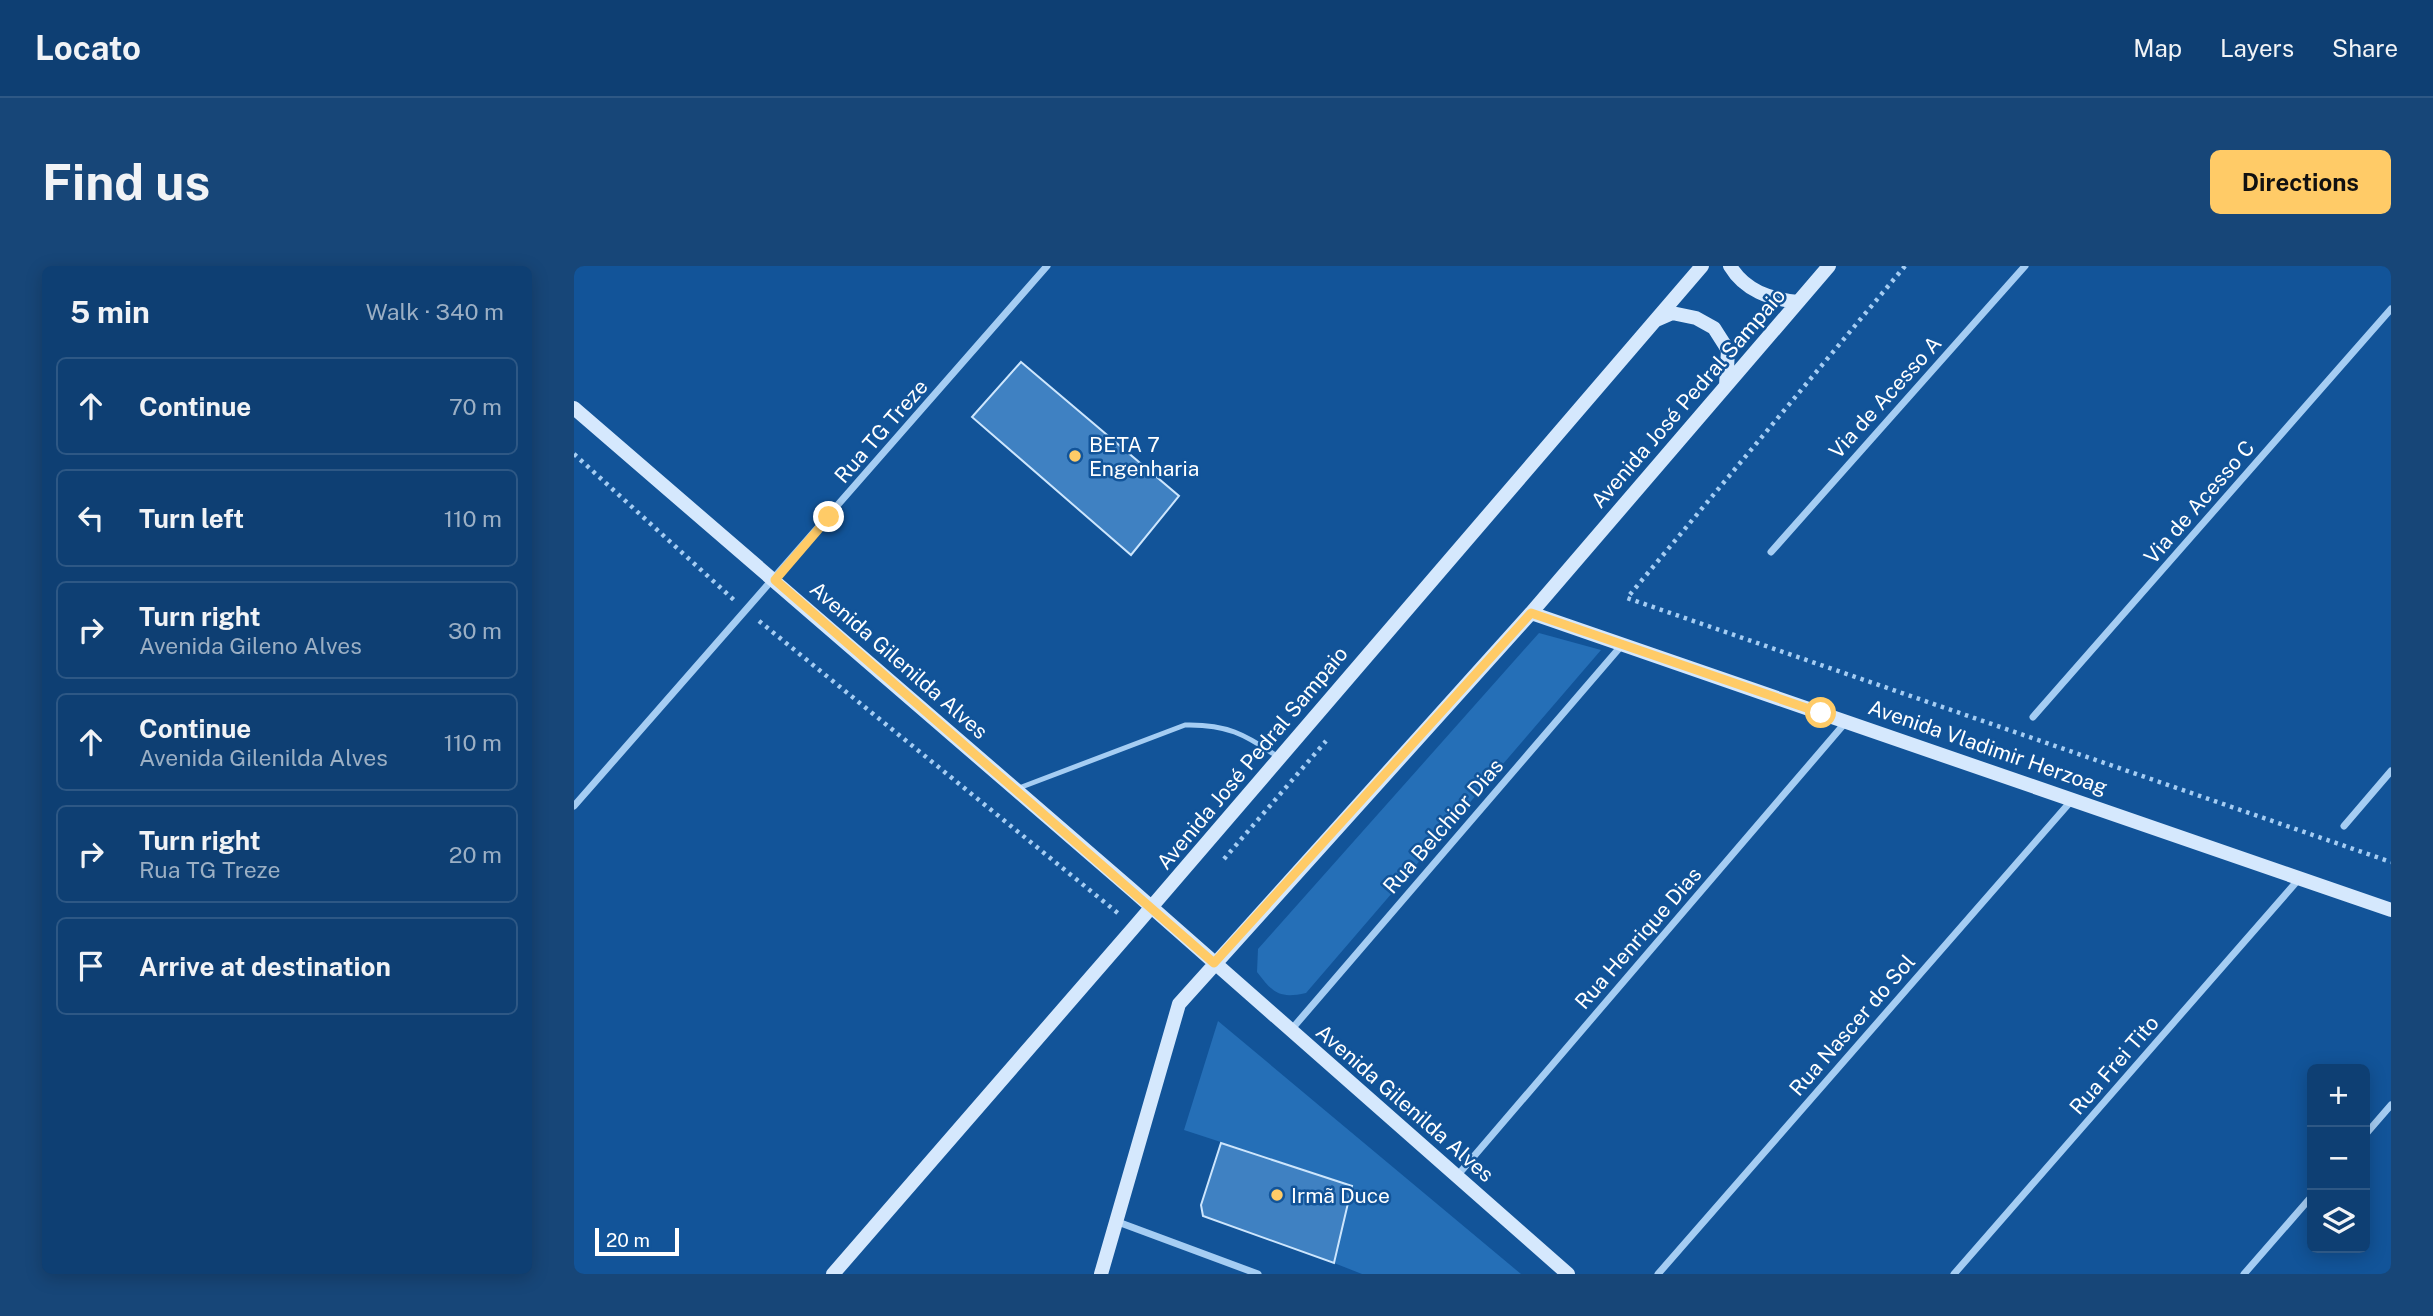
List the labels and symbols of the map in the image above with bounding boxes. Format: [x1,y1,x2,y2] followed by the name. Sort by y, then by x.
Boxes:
[1586,283,1790,513] street label: Avenida José Pedral Sampaio
[1824,331,1947,463] street label: Via de Acesso A
[829,374,933,488] street label: Rua TG Treze
[1089,432,1199,481] place label: BETA 7 Engenharia
[2139,435,2259,569] street label: Via de Acesso C
[1067,448,1083,464] marker: BETA 7 Engenharia
[813,501,844,532] route end
[805,576,993,744] street label: Avenida Gilenilda Alves
[1151,641,1353,875] street label: Avenida José Pedral Sampaio
[1865,694,2111,800] street label: Avenida Vladimir Herzoag
[1805,697,1836,728] route start
[1378,753,1508,899] street label: Rua Belchior Dias
[1570,862,1706,1014] street label: Rua Henrique Dias
[1784,949,1920,1101] street label: Rua Nascer do Sol
[2064,1010,2164,1120] street label: Rua Frei Tito
[1311,1019,1499,1187] street label: Avenida Gilenilda Alves
[1291,1183,1390,1208] place label: Irmã Duce
[1269,1187,1285,1203] marker: Irmã Duce
[595,1225,679,1257] scale bar

